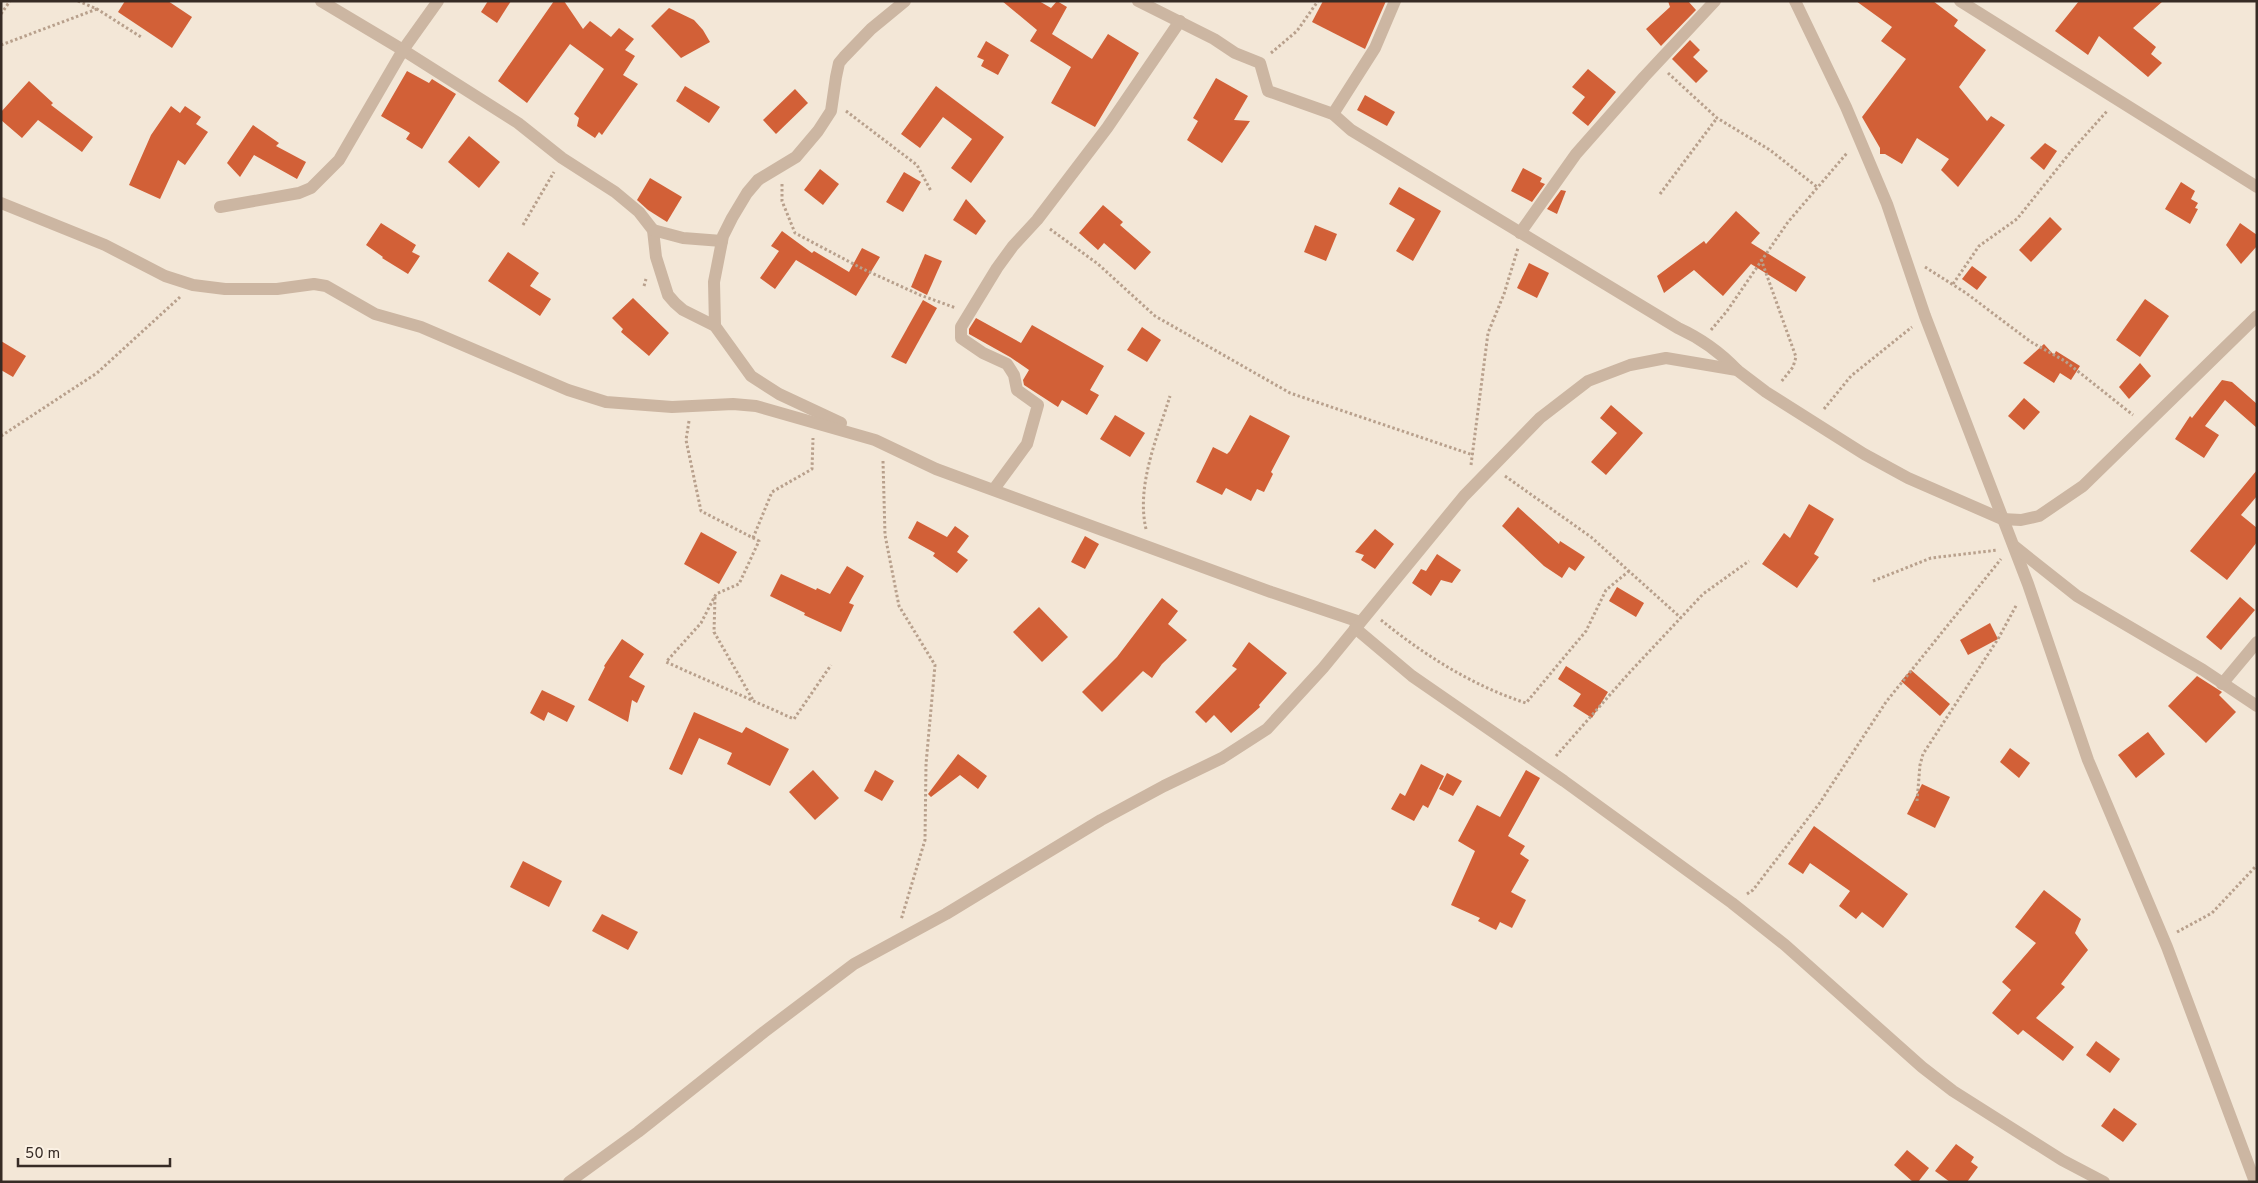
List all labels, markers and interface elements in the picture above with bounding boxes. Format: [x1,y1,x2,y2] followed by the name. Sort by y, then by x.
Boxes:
[18,1136,170,1168] scale bar
[25,1145,60,1164] text: 50 m

